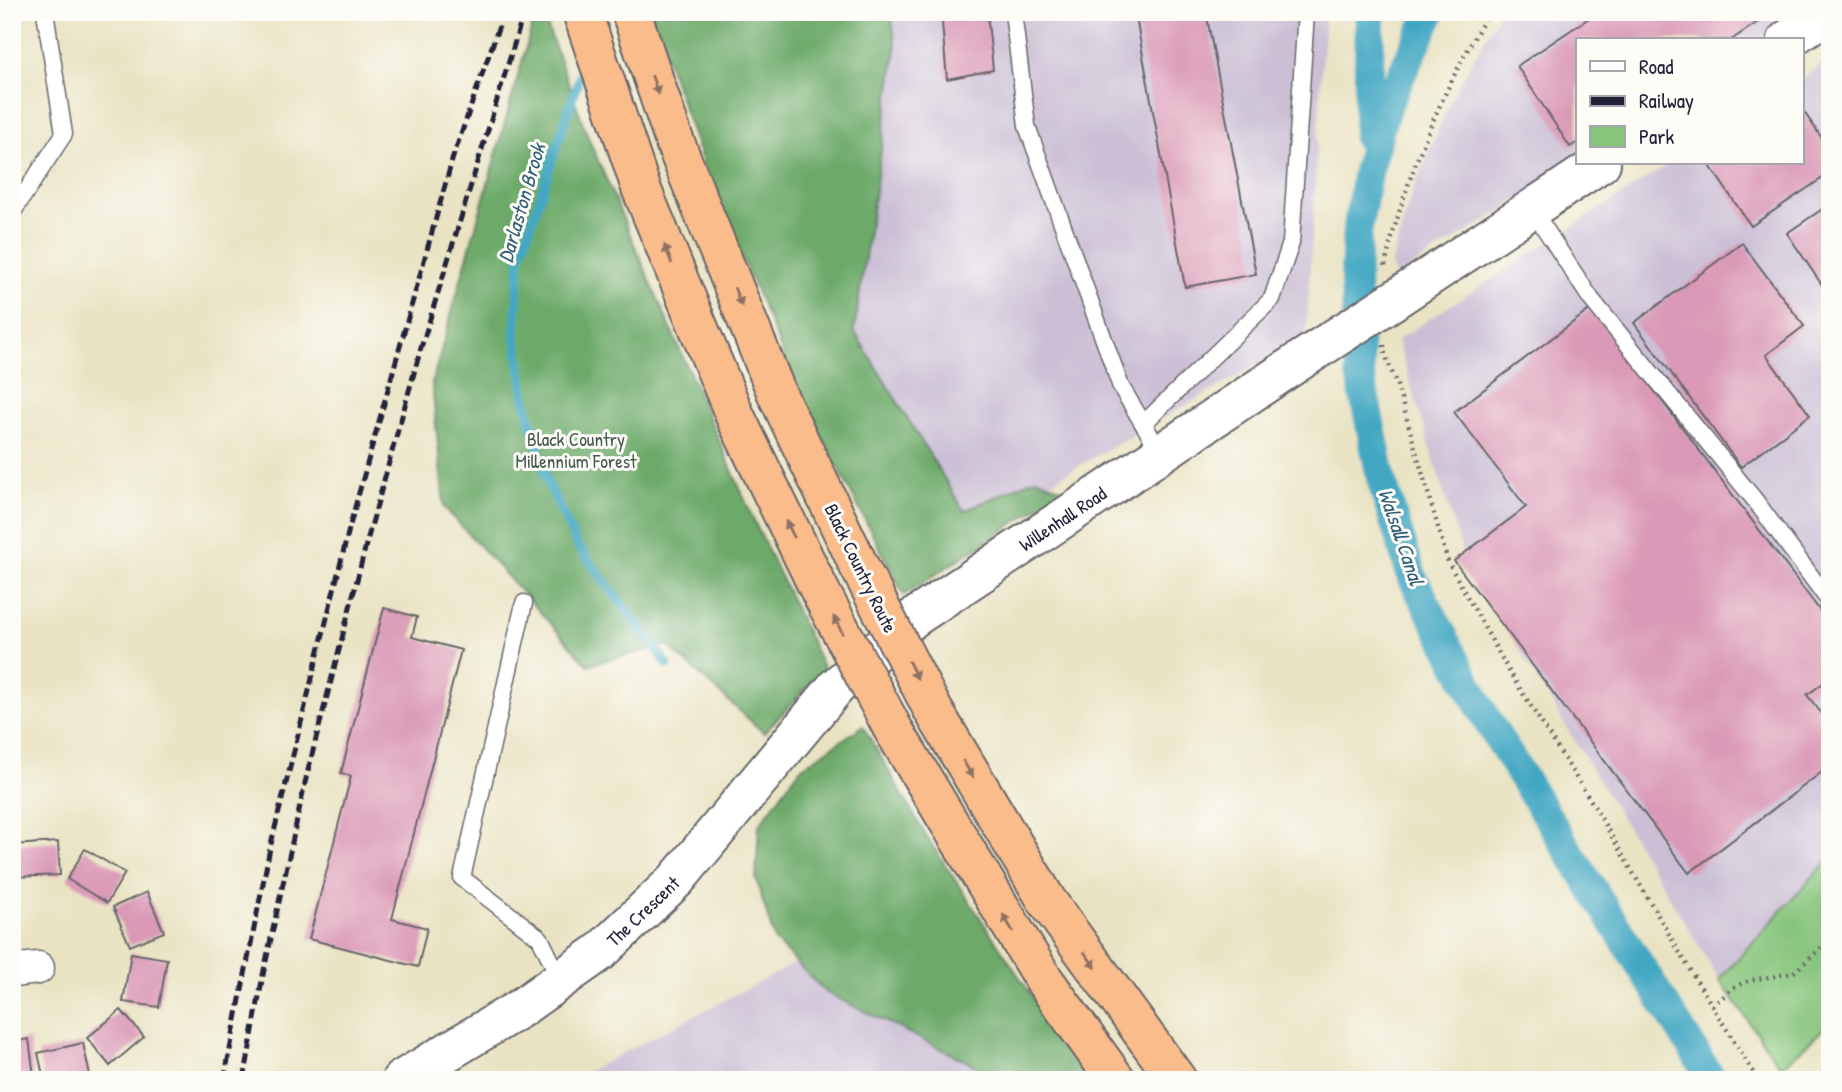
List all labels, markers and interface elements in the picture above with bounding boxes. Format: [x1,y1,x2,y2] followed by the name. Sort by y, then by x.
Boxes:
[1576,38,1804,164] legend
[1639,52,1673,81] text: Road
[650,74,661,95] one-way arrow
[1639,86,1694,115] text: Railway
[1639,122,1674,151] text: Park
[491,138,553,266] water label: Darlaston Brook
[663,243,674,264] one-way arrow
[732,286,743,307] one-way arrow
[515,426,637,474] park label: Black Country Millennium Forest
[1014,480,1112,557] street label: Willenhall Road
[1371,485,1432,590] water label: Walsall Canal
[819,499,904,637] street label: Black Country Route
[784,519,796,539] one-way arrow
[832,615,844,635] one-way arrow
[906,661,918,681] one-way arrow
[962,759,974,778] one-way arrow
[601,870,686,952] street label: The Crescent
[1002,913,1015,932] one-way arrow
[1083,951,1097,969] one-way arrow

